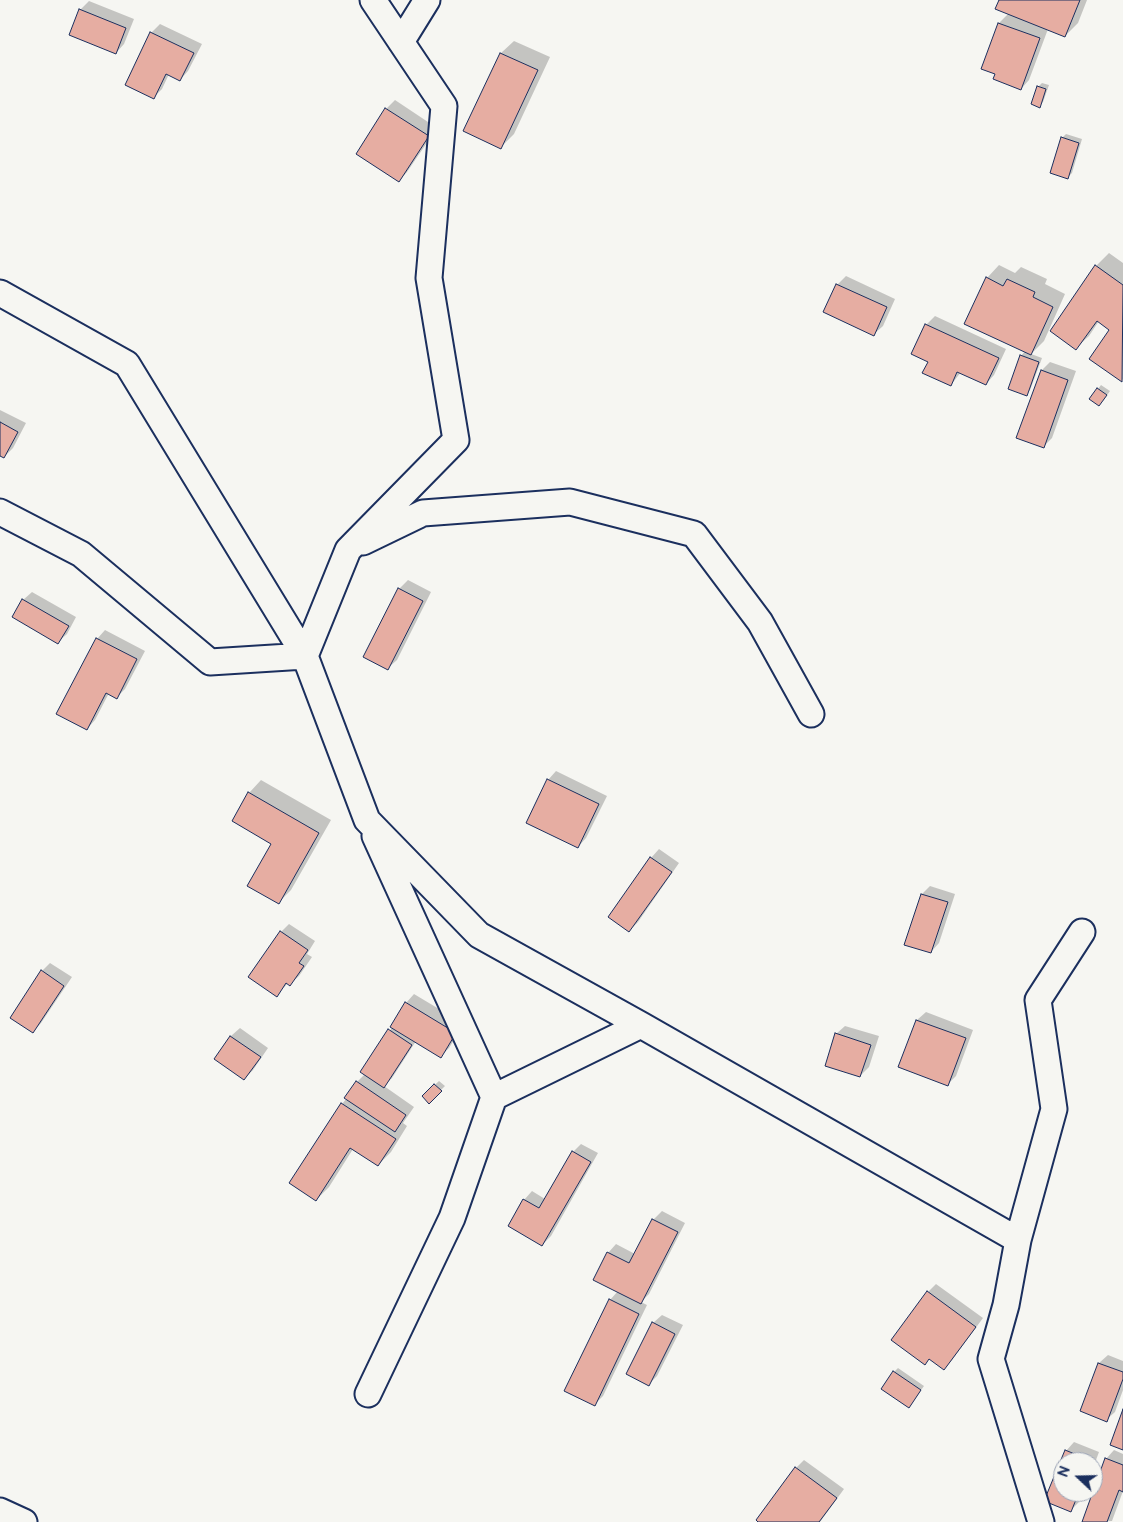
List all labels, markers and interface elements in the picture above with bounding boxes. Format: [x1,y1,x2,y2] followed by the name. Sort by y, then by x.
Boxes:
[1053,1452,1103,1502] north arrow
[1055,1464,1074,1480] text: N

